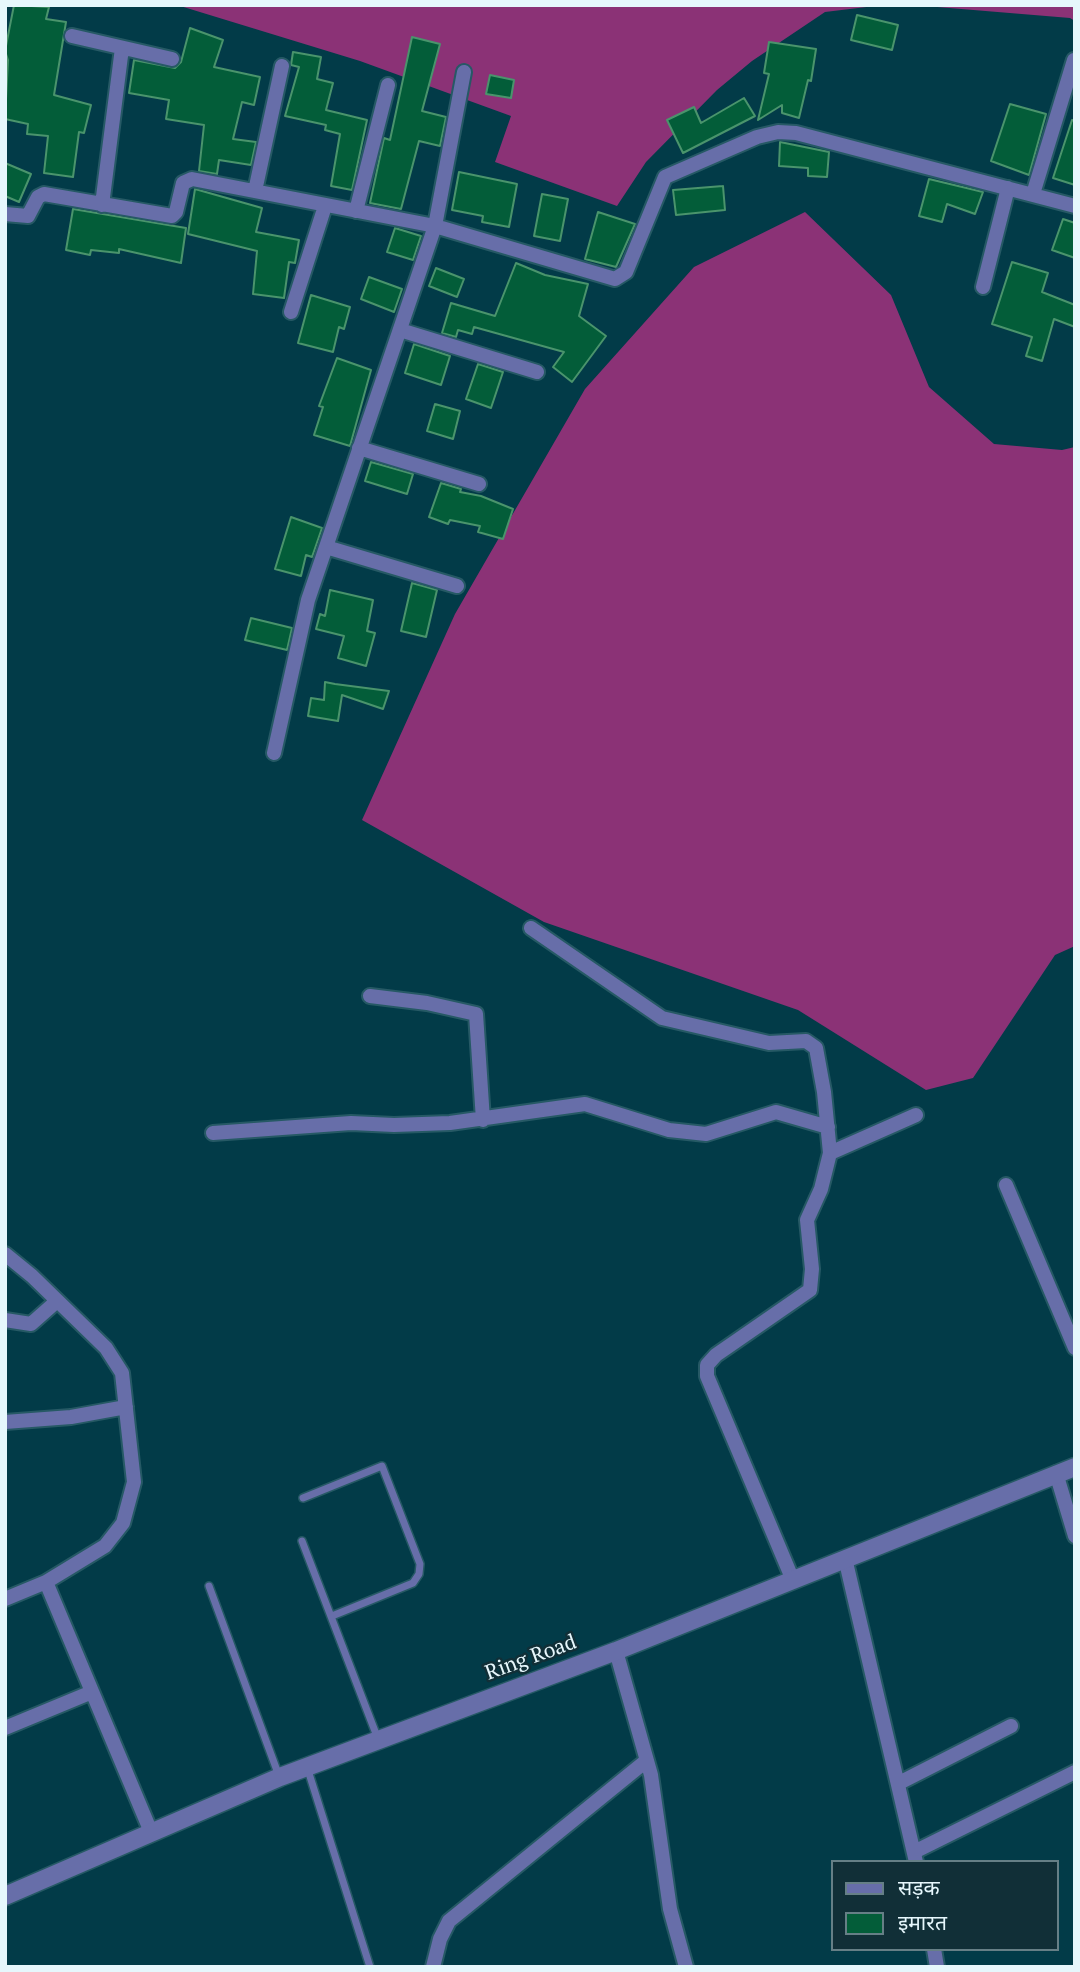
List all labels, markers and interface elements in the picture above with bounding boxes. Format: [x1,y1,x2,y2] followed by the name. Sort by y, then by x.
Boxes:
[482,1630,580,1686] street label: Ring Road
[832,1860,1059,1951] legend
[898,1873,940,1901] text: सड़क
[898,1908,947,1936] text: इमारत

